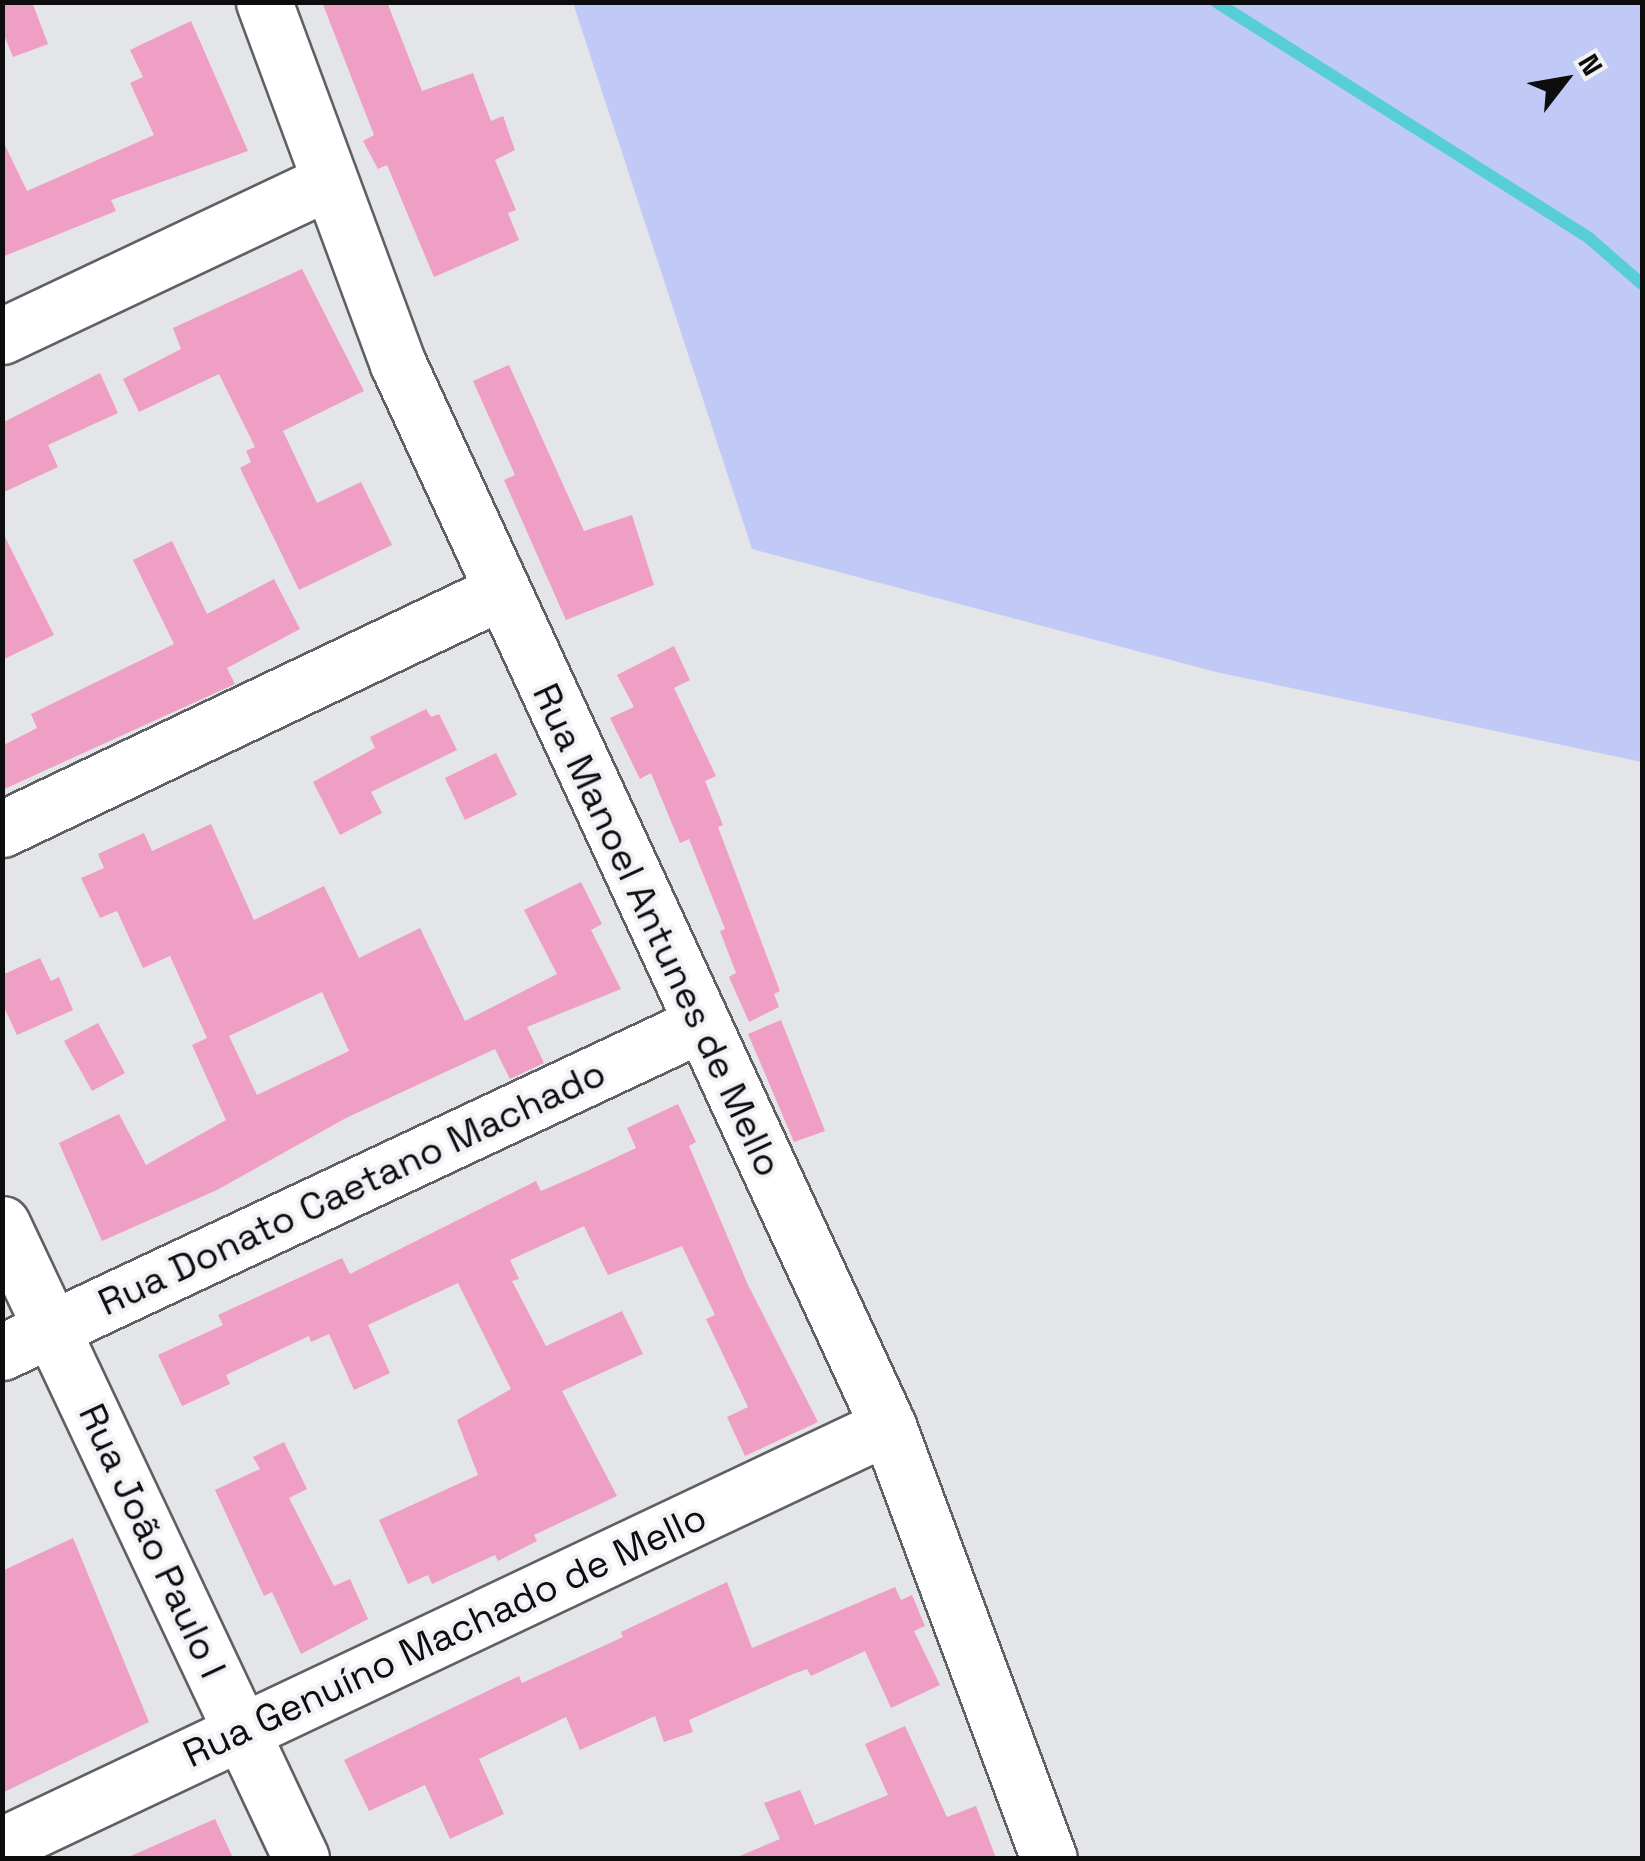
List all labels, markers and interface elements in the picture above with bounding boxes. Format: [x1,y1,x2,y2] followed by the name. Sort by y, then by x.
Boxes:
[1515,30,1615,130] north arrow
[1570,47,1611,82] text: N
[522,676,792,1184] street label: Rua Manoel Antunes de Mello
[91,1050,613,1326] street label: Rua Donato Caetano Machado
[69,1397,235,1685] street label: Rua João Paulo I
[176,1494,714,1778] street label: Rua Genuíno Machado de Mello

